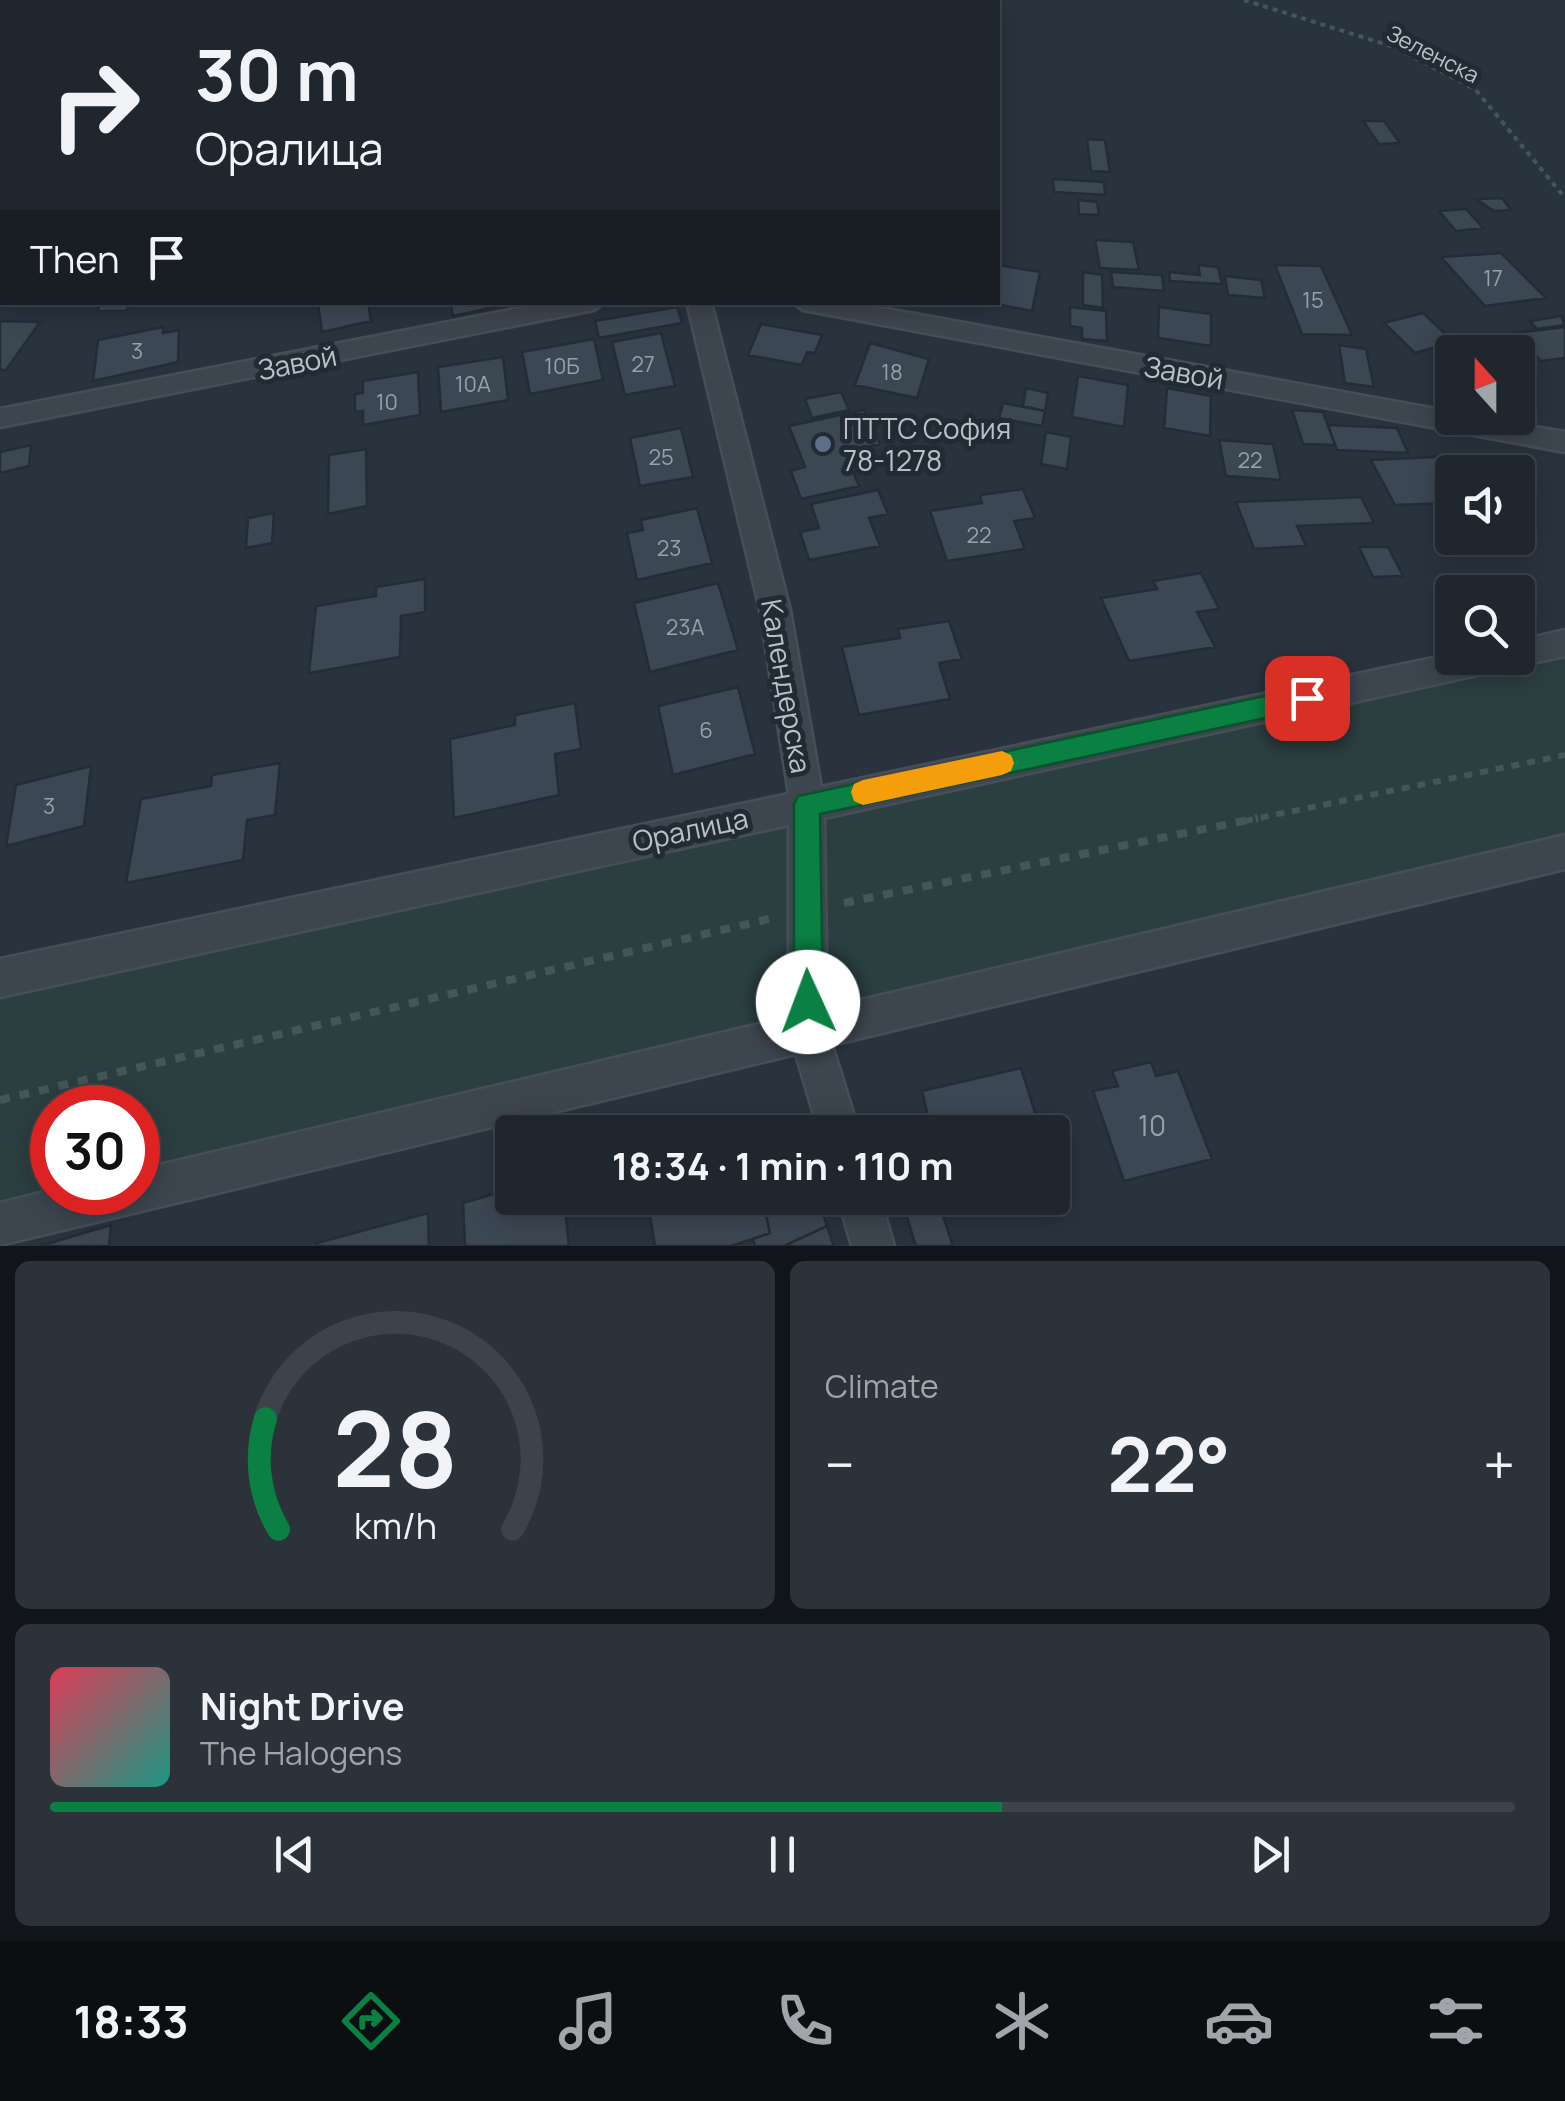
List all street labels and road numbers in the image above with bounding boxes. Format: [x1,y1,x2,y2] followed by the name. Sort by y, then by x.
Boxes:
[1382,18,1484,90] street label: Зеленска
[254,336,340,388] street label: Завой
[1141,346,1227,398] street label: Завой
[753,596,821,776] street label: Календерска
[629,798,751,860] street label: Оралица

